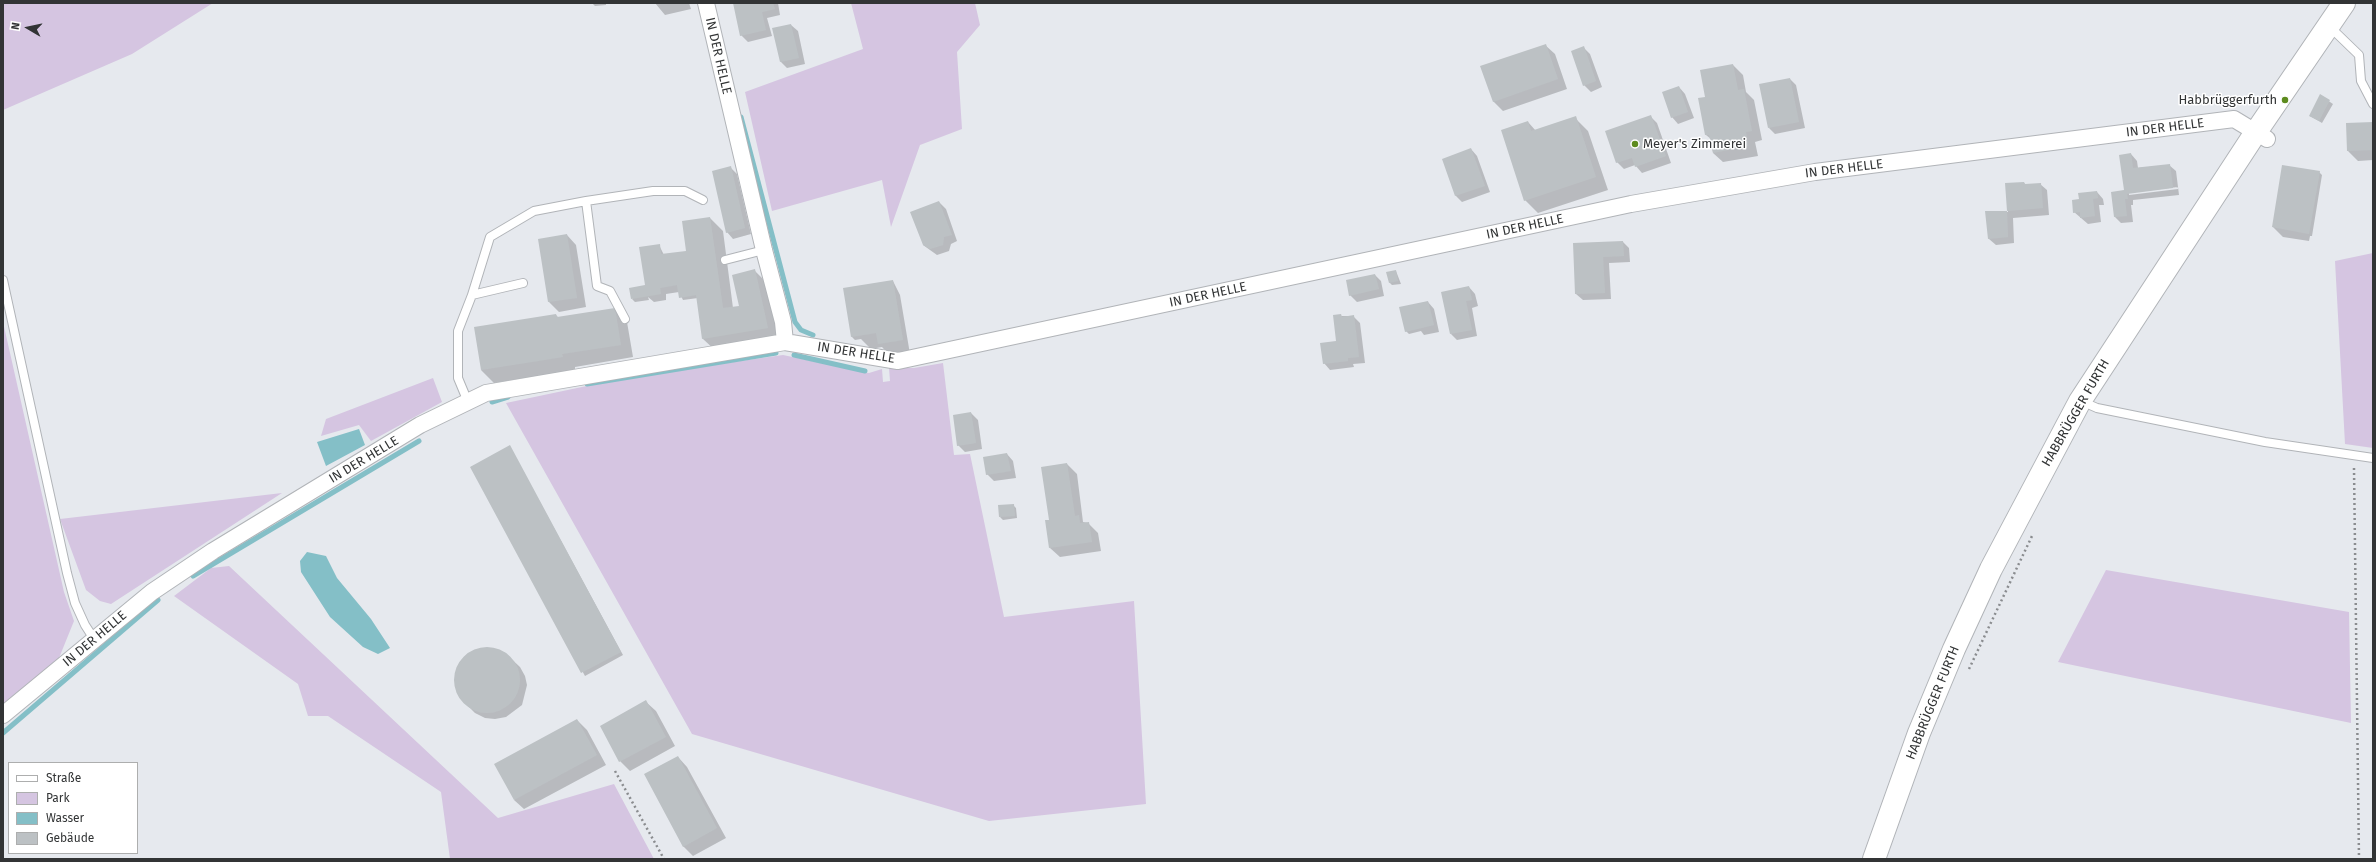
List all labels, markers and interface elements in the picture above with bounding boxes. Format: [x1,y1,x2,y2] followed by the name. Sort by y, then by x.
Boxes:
[8,8,48,48] north arrow
[702,16,734,96] street label: IN DER HELLE
[9,21,23,31] text: N
[2178,92,2277,108] place label: Habbrüggerfurth
[2280,95,2290,105] marker: Habbrüggerfurth
[2125,115,2205,141] street label: IN DER HELLE
[1643,136,1746,152] place label: Meyer's Zimmerei
[1630,139,1640,149] marker: Meyer's Zimmerei
[1804,156,1884,182] street label: IN DER HELLE
[1485,211,1565,243] street label: IN DER HELLE
[1168,279,1248,311] street label: IN DER HELLE
[816,339,896,367] street label: IN DER HELLE
[2039,357,2113,469] street label: HABBRÜGGER FURTH
[326,433,402,487] street label: IN DER HELLE
[60,608,130,670] street label: IN DER HELLE
[1903,644,1963,762] street label: HABBRÜGGER FURTH
[8,762,138,854] legend
[46,771,81,785] text: Straße
[46,791,70,805] text: Park
[46,811,84,825] text: Wasser
[46,831,94,845] text: Gebäude

